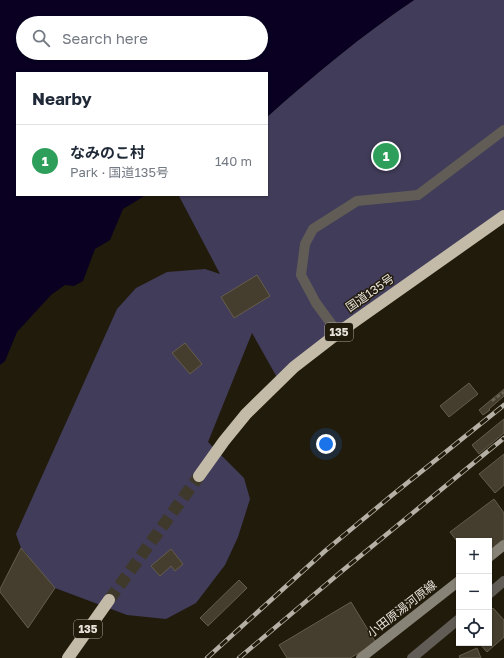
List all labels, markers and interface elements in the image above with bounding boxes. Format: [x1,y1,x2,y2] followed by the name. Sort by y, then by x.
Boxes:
[16,16,268,60] search box
[30,27,52,49] icon: search
[62,29,148,47] text: Search here
[32,88,92,109] text: Nearby
[373,141,399,171] pin: 1
[70,143,145,161] text: なみのこ村
[42,153,48,169] text: 1
[215,153,252,169] text: 140 m
[70,164,169,180] text: Park · 国道135号
[343,270,397,315] street label: 国道135号
[325,323,353,341] road number: 135
[316,434,336,454] your location
[456,538,492,646] map controls
[456,538,492,574] button: +
[456,574,492,610] button: −
[364,577,439,640] street label: 小田原湯河原線
[456,610,492,646] button: locate
[74,620,102,638] road number: 135

